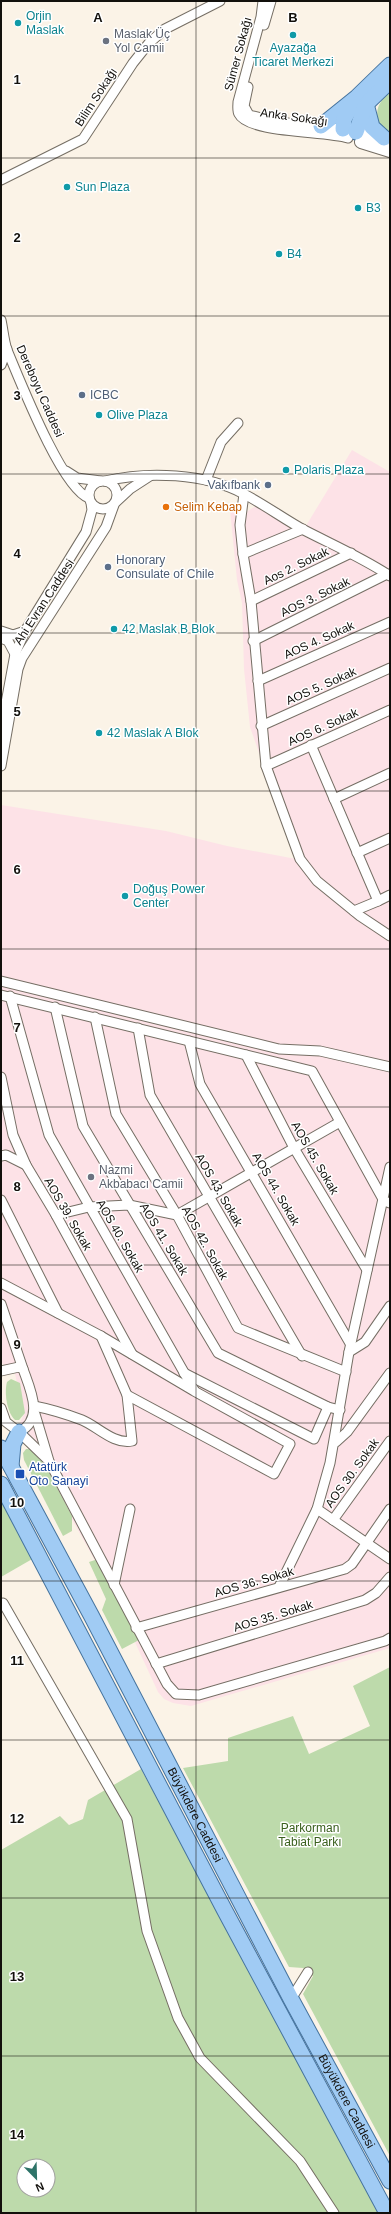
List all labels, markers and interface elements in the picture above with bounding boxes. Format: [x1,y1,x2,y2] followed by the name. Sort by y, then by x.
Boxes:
[26,9,65,37] place label: Orjin Maslak
[93,10,103,25] text: A
[288,10,298,25] text: B
[221,15,255,93] street label: Sümer Sokağı
[13,18,23,28] marker: Orjin Maslak
[114,27,170,55] place label: Maslak Üç Yol Camii
[288,30,298,40] marker: Ayazağa Ticaret Merkezi
[101,36,111,46] marker: Maslak Üç Yol Camii
[252,41,334,69] place label: Ayazağa Ticaret Merkezi
[72,65,120,129] street label: Bilim Sokağı
[13,72,21,87] text: 1
[259,105,329,129] street label: Anka Sokağı
[75,180,130,194] place label: Sun Plaza
[62,182,72,192] marker: Sun Plaza
[366,201,381,215] place label: B3
[353,203,363,213] marker: B3
[13,230,21,245] text: 2
[287,247,302,261] place label: B4
[274,249,284,259] marker: B4
[13,343,67,439] street label: Dereboyu Caddesi
[13,388,21,403] text: 3
[90,388,119,402] place label: ICBC
[77,390,87,400] marker: ICBC
[107,408,168,422] place label: Olive Plaza
[94,410,104,420] marker: Olive Plaza
[294,463,364,477] place label: Polaris Plaza
[281,465,291,475] marker: Polaris Plaza
[208,478,261,492] place label: Vakıfbank
[263,480,273,490] marker: Vakıfbank
[174,500,242,514] place label: Selim Kebap
[161,502,171,512] marker: Selim Kebap
[261,544,332,588] street label: Aos 2. Sokak
[13,546,21,561] text: 4
[116,553,214,581] place label: Honorary Consulate of Chile
[11,557,77,647] street label: Ahi Evran Caddesi
[103,562,113,572] marker: Honorary Consulate of Chile
[278,574,353,620] street label: AOS 3. Sokak
[282,618,357,662] street label: AOS 4. Sokak
[122,622,216,636] place label: 42 Maslak B Blok
[109,624,119,634] marker: 42 Maslak B Blok
[284,664,359,708] street label: AOS 5. Sokak
[13,704,21,719] text: 5
[286,705,361,749] street label: AOS 6. Sokak
[107,726,199,740] place label: 42 Maslak A Blok
[94,728,104,738] marker: 42 Maslak A Blok
[13,862,21,877] text: 6
[133,882,205,910] place label: Doğuş Power Center
[120,891,130,901] marker: Doğuş Power Center
[13,1020,21,1035] text: 7
[288,1119,342,1198] street label: AOS 45. Sokak
[249,1150,303,1229] street label: AOS 44. Sokak
[192,1151,246,1230] street label: AOS 43. Sokak
[99,1163,183,1191] place label: Nazmi Akbabacı Camii
[86,1172,96,1182] marker: Nazmi Akbabacı Camii
[41,1175,95,1254] street label: AOS 39. Sokak
[13,1179,21,1194] text: 8
[93,1197,147,1276] street label: AOS 40. Sokak
[137,1200,192,1279] street label: AOS 41. Sokak
[179,1204,231,1283] street label: AOS 42. Sokak
[13,1337,21,1352] text: 9
[322,1435,382,1510] street label: AOS 30. Sokak
[29,1460,88,1488] place label: Atatürk Oto Sanayi
[14,1468,26,1480] marker: Atatürk Oto Sanayi
[10,1495,24,1510] text: 10
[213,1564,296,1600] street label: AOS 36. Sokak
[232,1597,315,1635] street label: AOS 35. Sokak
[10,1653,24,1668] text: 11
[165,1765,226,1865] street label: Büyükdere Caddesi
[10,1811,24,1826] text: 12
[278,1821,342,1849] park label: Parkorman Tabiat Parkı
[10,1969,24,1984] text: 13
[315,2052,378,2151] street label: Büyükdere Caddesi
[10,2127,25,2142] text: 14
[16,2158,56,2198] north arrow
[34,2180,46,2194] text: N

